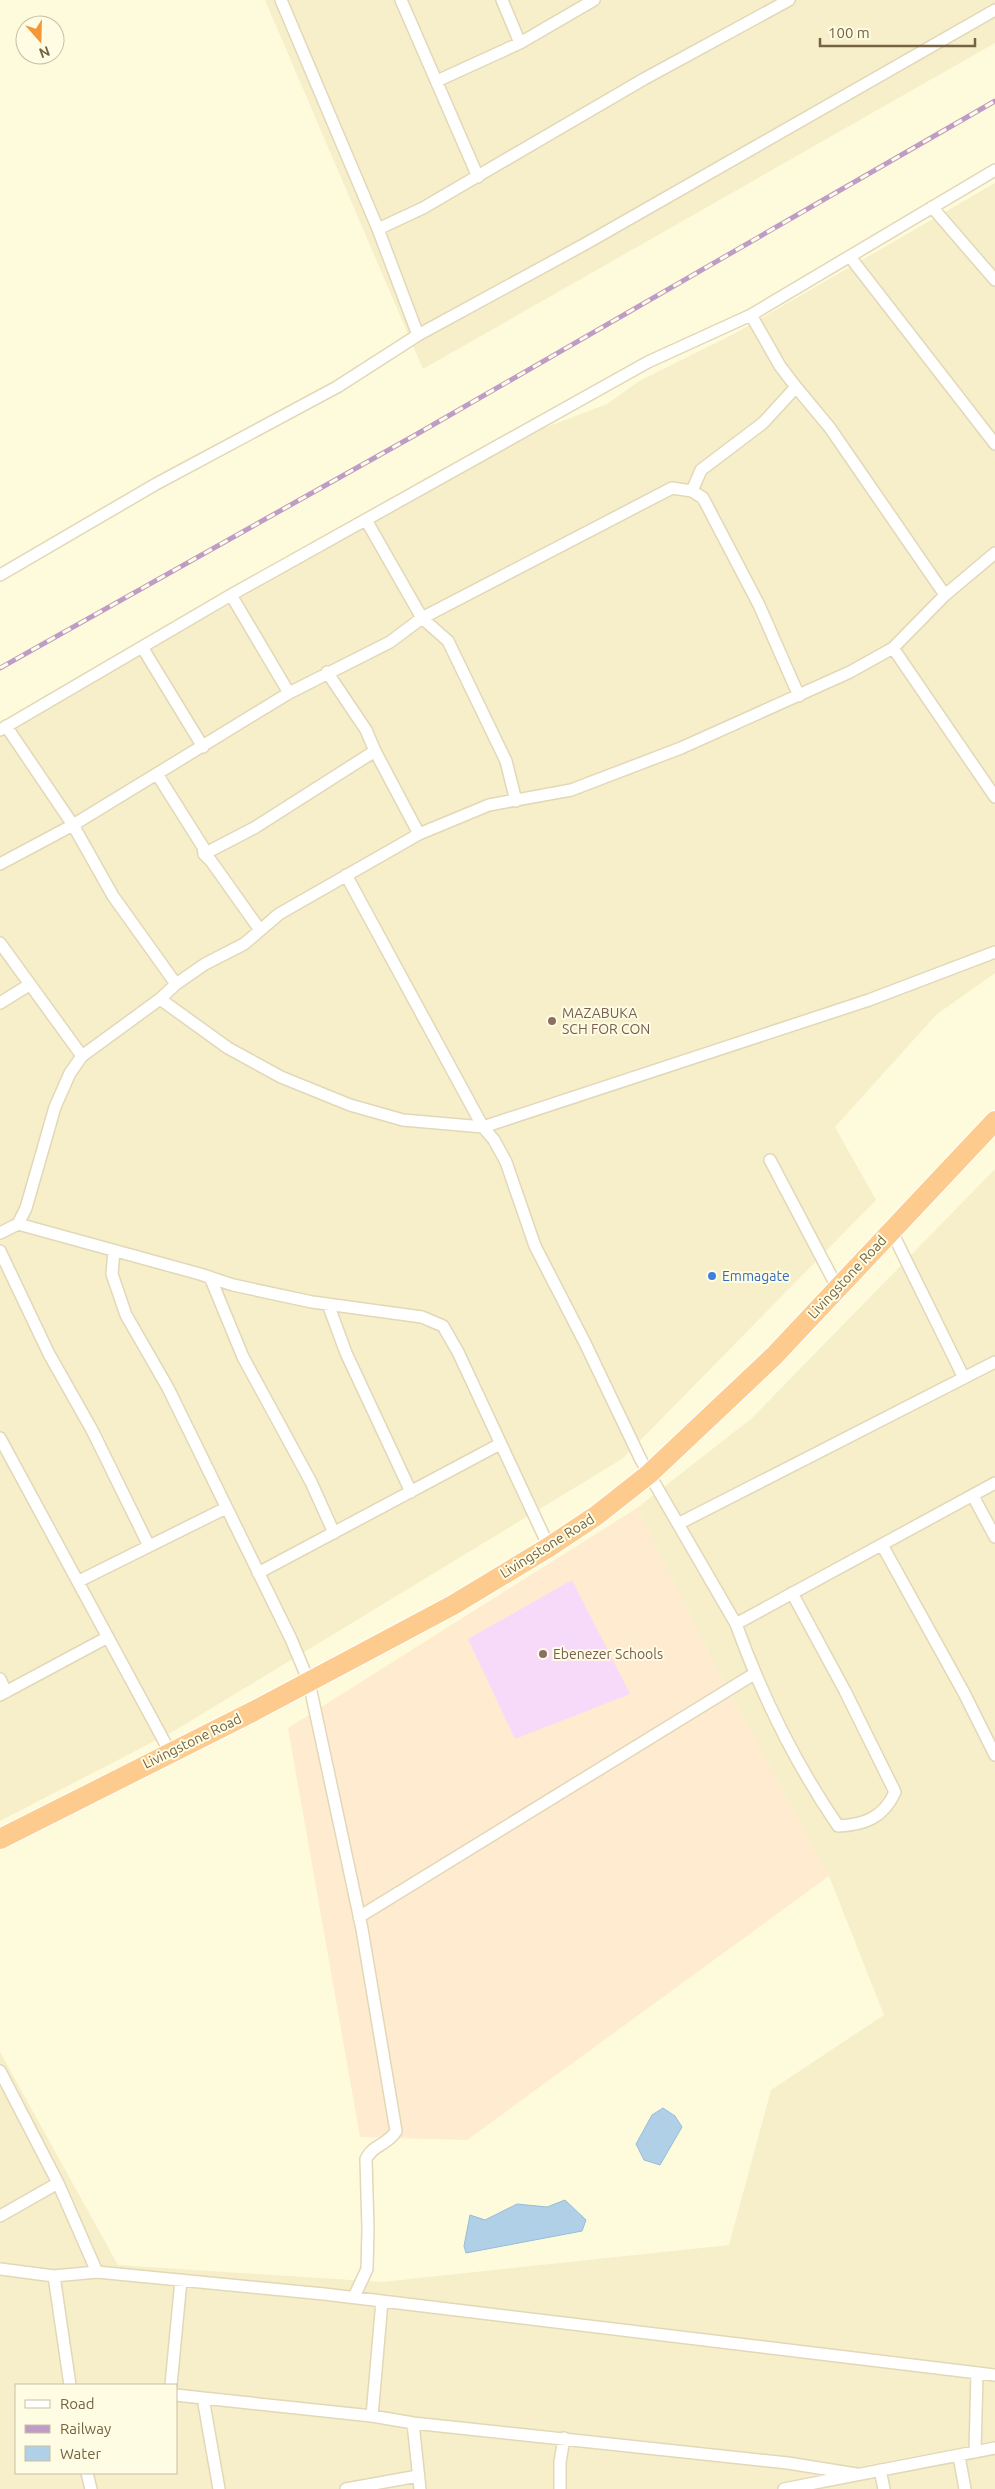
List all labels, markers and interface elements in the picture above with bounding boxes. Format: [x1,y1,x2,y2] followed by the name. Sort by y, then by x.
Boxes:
[15,15,65,65] north arrow
[820,15,975,47] scale bar
[828,24,870,41] text: 100 m
[37,43,52,62] text: N
[562,1005,650,1037] place label: MAZABUKA SCH FOR CON
[546,1015,558,1027] marker: MAZABUKA SCH FOR CON
[804,1232,890,1322] street label: Livingstone Road
[722,1268,790,1284] place label: Emmagate
[706,1270,718,1282] marker: Emmagate
[497,1511,597,1581] street label: Livingstone Road
[553,1646,663,1662] place label: Ebenezer Schools
[537,1648,549,1660] marker: Ebenezer Schools
[140,1710,244,1772] street label: Livingstone Road
[15,2384,178,2474] legend
[60,2395,95,2412] text: Road
[60,2420,111,2437] text: Railway
[60,2445,101,2462] text: Water

